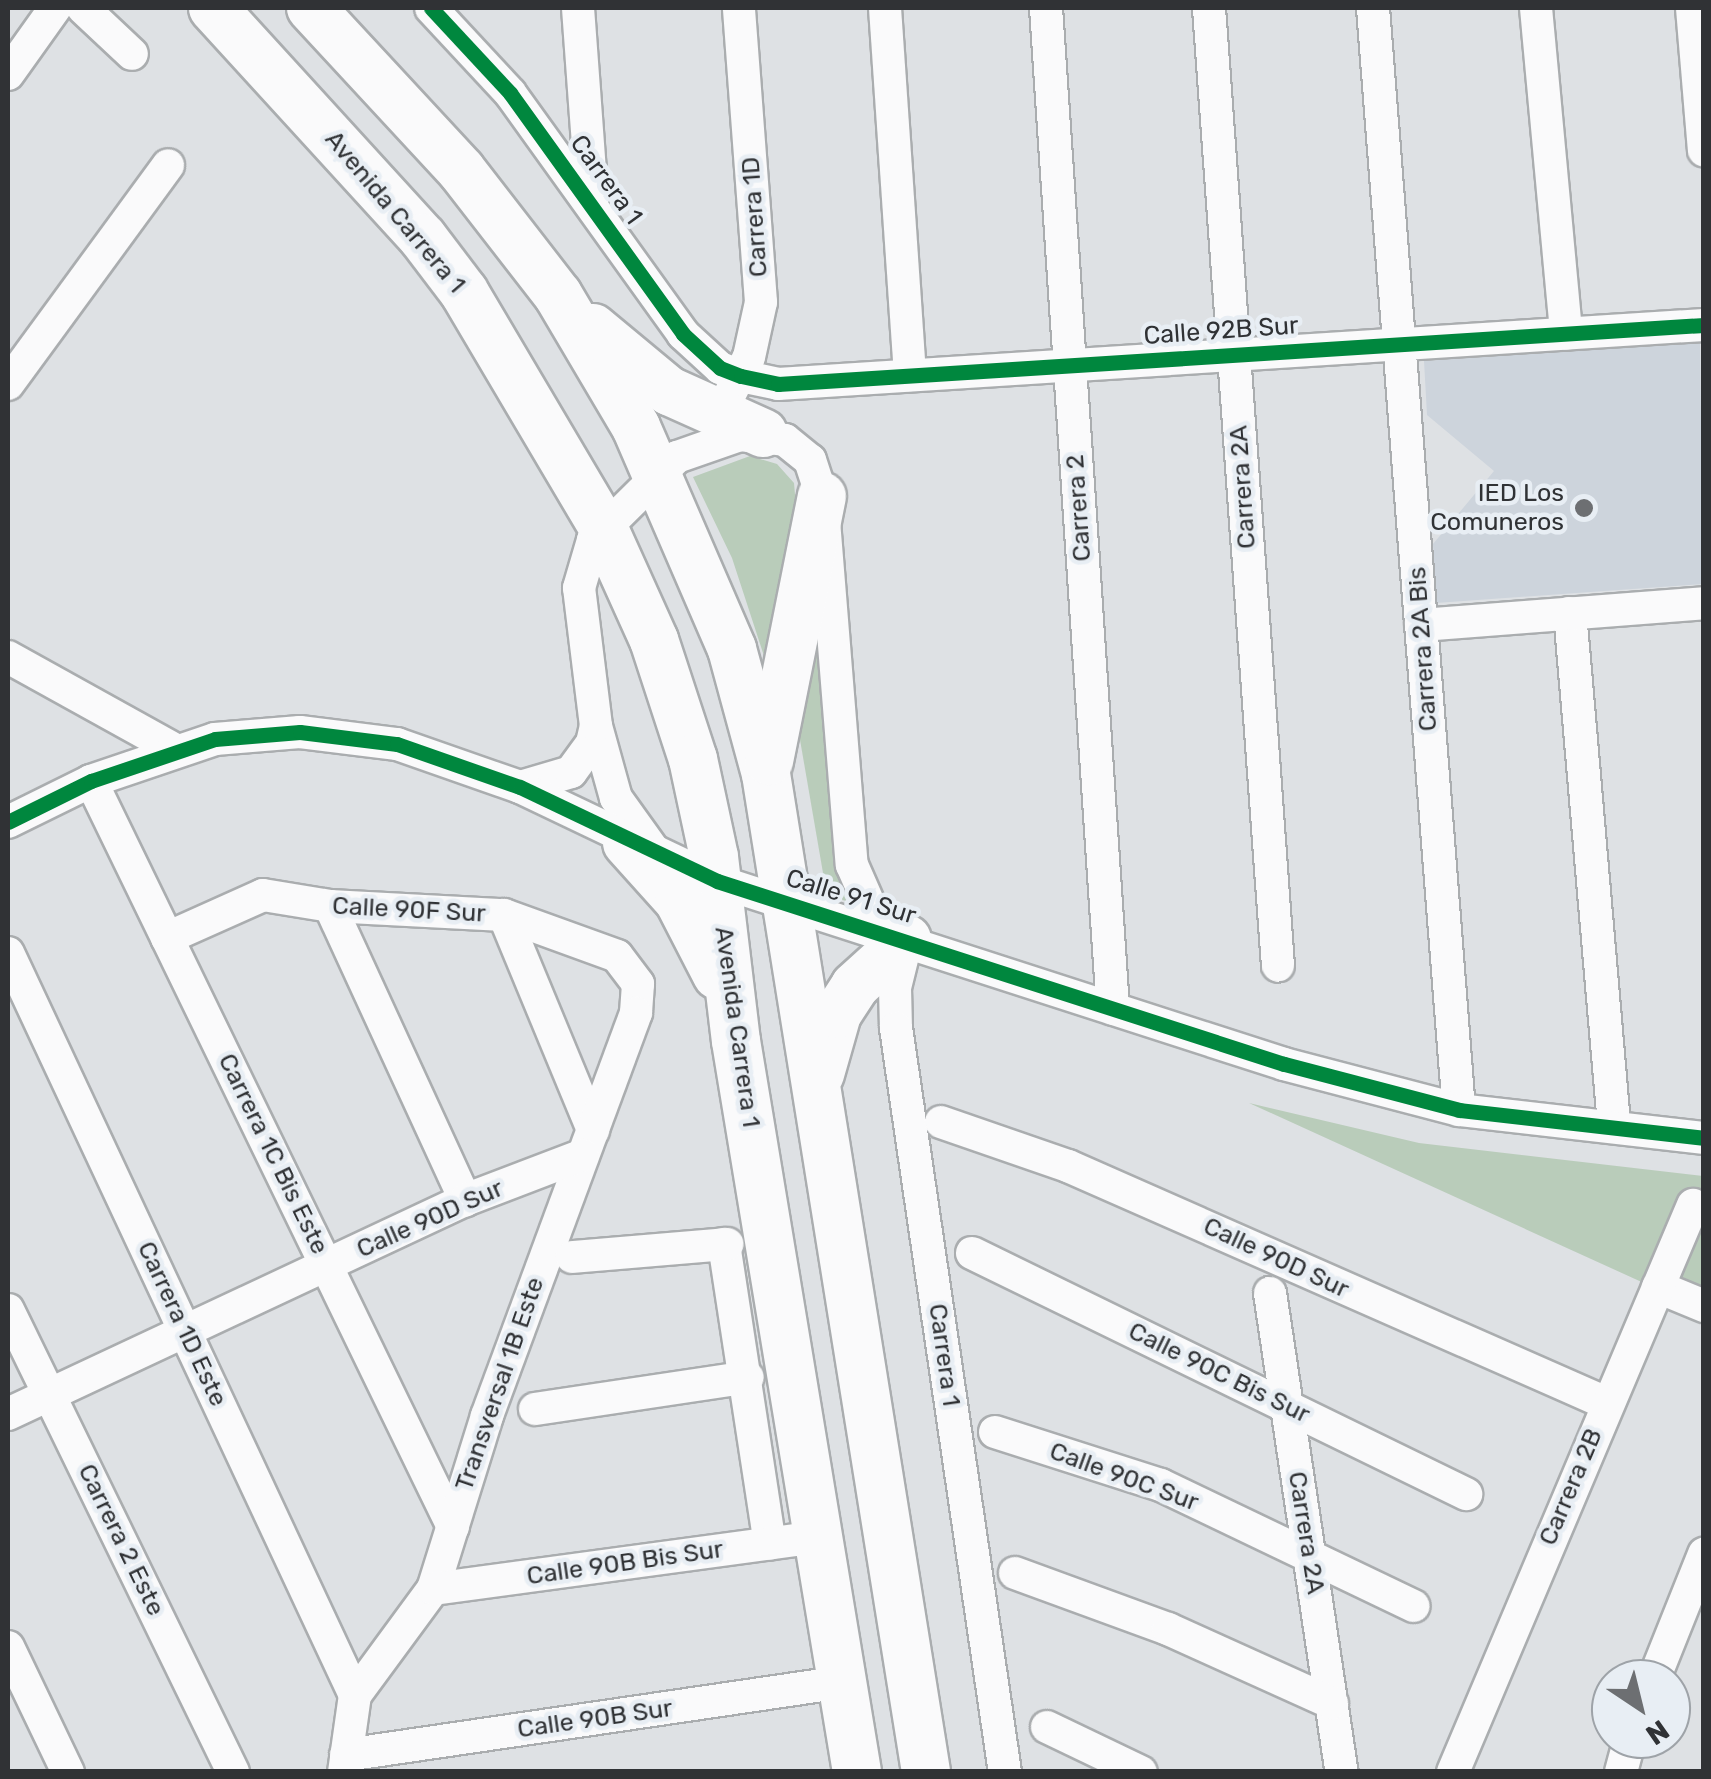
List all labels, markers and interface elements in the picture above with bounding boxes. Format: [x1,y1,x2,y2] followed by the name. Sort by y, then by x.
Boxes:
[318,125,472,299] street label: Avenida Carrera 1
[564,129,648,231] street label: Carrera 1
[736,156,774,278] street label: Carrera 1D
[1143,311,1299,351] street label: Calle 92B Sur
[1224,424,1262,550] street label: Carrera 2A
[1060,454,1098,562] street label: Carrera 2
[1430,479,1564,538] place label: IED Los Comuneros
[1573,497,1595,519] marker: IED Los Comuneros
[1402,565,1444,733] street label: Carrera 2A Bis
[782,863,920,931] street label: Calle 91 Sur
[331,891,487,929] street label: Calle 90F Sur
[708,925,766,1129] street label: Avenida Carrera 1
[211,1049,335,1259] street label: Carrera 1C Bis Este
[352,1173,508,1265] street label: Calle 90D Sur
[1199,1211,1353,1305] street label: Calle 90D Sur
[131,1237,233,1411] street label: Carrera 1D Este
[449,1273,551,1495] street label: Transversal 1B Este
[922,1302,966,1408] street label: Carrera 1
[1123,1316,1315,1430] street label: Calle 90C Bis Sur
[1533,1424,1609,1550] street label: Carrera 2B
[1045,1436,1203,1518] street label: Calle 90C Sur
[71,1459,171,1621] street label: Carrera 2 Este
[1281,1469,1331,1597] street label: Carrera 2A
[525,1534,725,1592] street label: Calle 90B Bis Sur
[1591,1659,1691,1759] north arrow
[515,1693,675,1745] street label: Calle 90B Sur
[1640,1713,1675,1752] text: N

